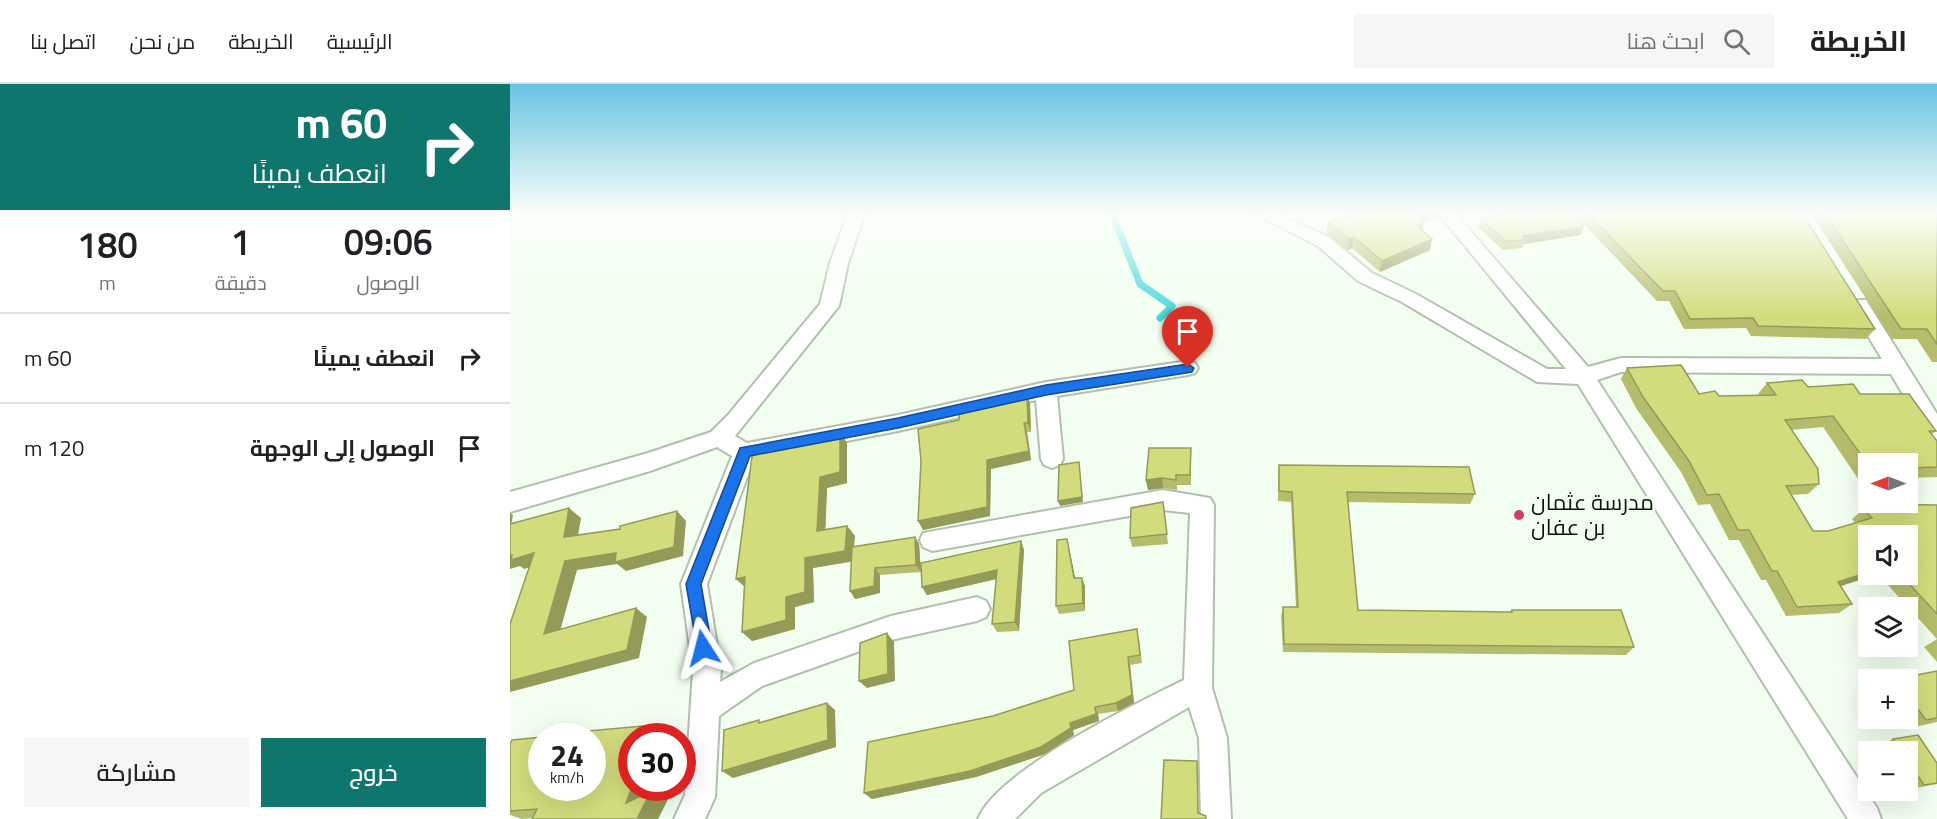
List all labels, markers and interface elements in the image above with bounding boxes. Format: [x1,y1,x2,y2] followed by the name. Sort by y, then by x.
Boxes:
[1354,14,1774,68] search box
[1810,19,1907,62] text: الخريطة
[1627,24,1705,58] text: ابحث هنا
[30,25,96,57] text: اتصل بنا
[129,25,195,57] text: من نحن
[228,25,294,57] text: الخريطة
[327,25,393,57] text: الرئيسية
[1720,25,1753,58] icon: search
[295,90,387,154] text: 60 m
[408,108,486,186] icon: right
[251,152,387,193] text: انعطف يمينًا
[231,214,251,269] text: 1
[344,214,433,269] text: 09:06
[77,217,138,272] text: 180
[99,267,116,298] text: m
[215,267,267,298] text: دقيقة
[356,267,420,298] text: الوصول
[1162,306,1213,368] pin
[1171,315,1204,348] icon: arrive
[24,341,72,375] text: 60 m
[313,341,435,375] text: انعطف يمينًا
[453,342,486,375] icon: right
[24,431,84,465] text: 120 m
[250,431,435,465] text: الوصول إلى الوجهة
[453,432,486,465] icon: arrive
[1858,453,1918,513] north arrow
[1858,453,1918,801] map controls
[1531,485,1654,544] place label: مدرسة عثمان بن عفان
[1512,508,1526,522] marker: مدرسة عثمان بن عفان
[1858,525,1918,585] button: sound
[1858,597,1918,657] button: layers
[671,616,735,680] position arrow
[1858,669,1918,729] button: +
[618,723,696,801] speed limit sign: 30
[550,732,584,778] text: 24
[24,738,249,807] button: مشاركة
[261,738,486,807] button: خروج
[1858,741,1918,801] button: −
[550,766,584,789] text: km/h

